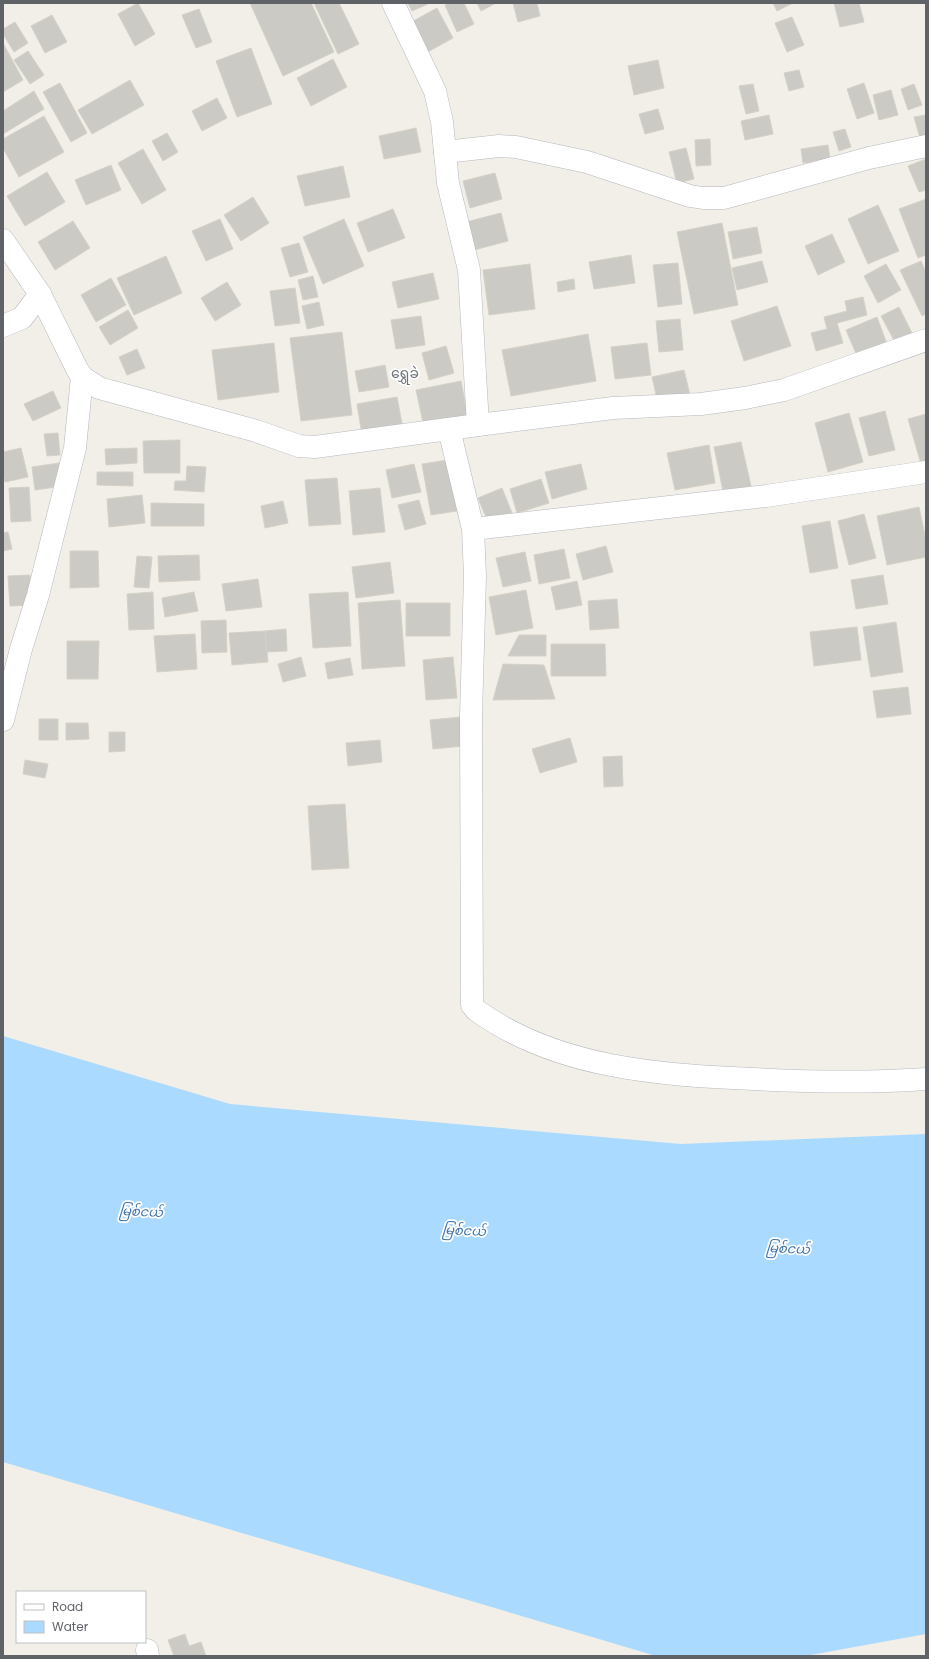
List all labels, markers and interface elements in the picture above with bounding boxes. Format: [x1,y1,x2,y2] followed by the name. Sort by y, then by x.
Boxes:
[391,363,419,385] district label: ရွှေခဲ
[119,1201,165,1224] water label: မြစ်ငယ်
[442,1220,488,1243] water label: မြစ်ငယ်
[766,1238,812,1261] water label: မြစ်ငယ်
[16,1591,146,1643] legend
[52,1598,83,1615] text: Road
[52,1618,89,1635] text: Water

